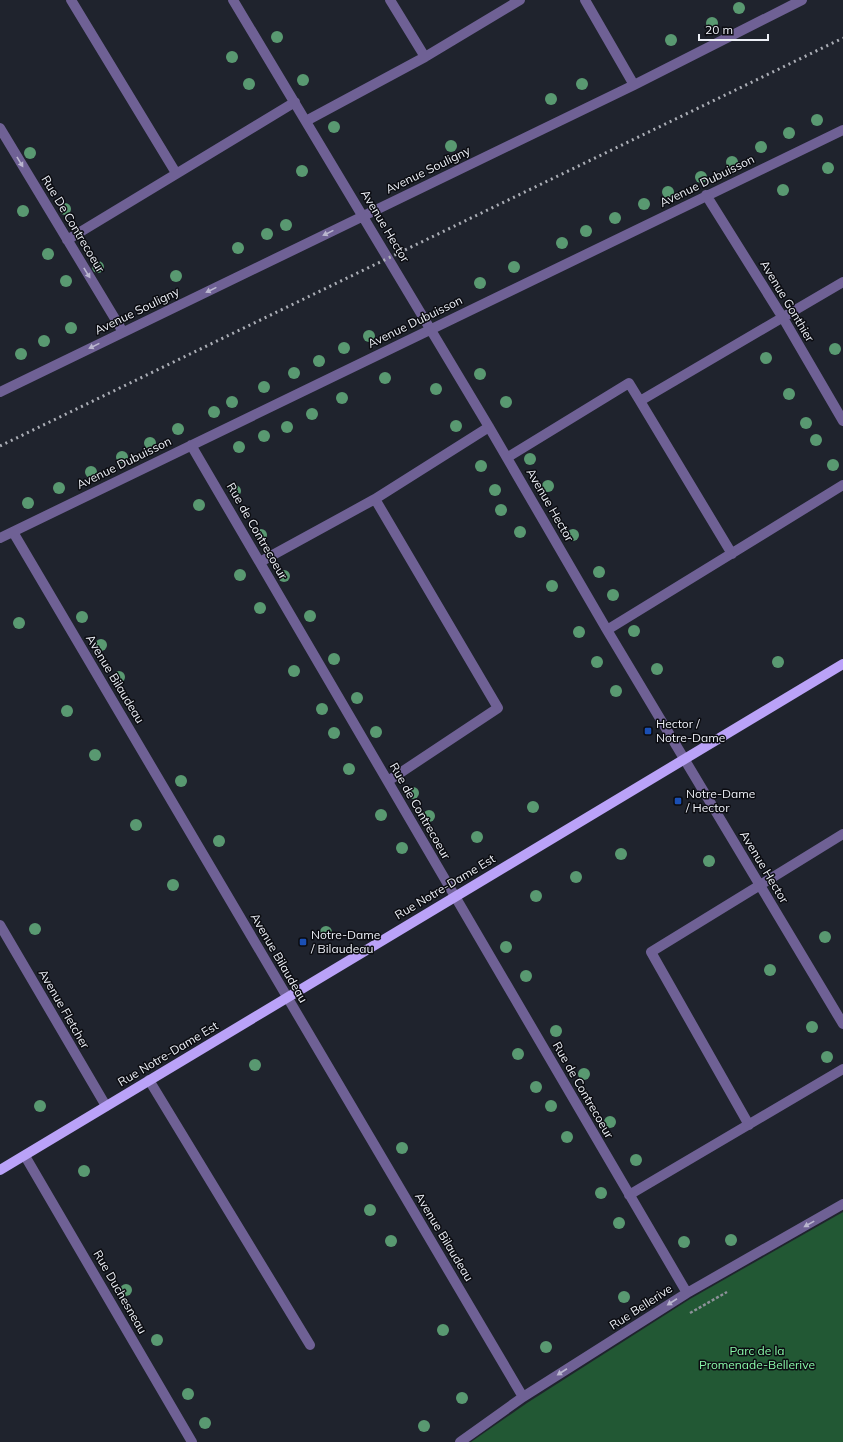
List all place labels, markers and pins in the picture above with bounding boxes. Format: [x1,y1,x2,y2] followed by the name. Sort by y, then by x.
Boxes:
[656,716,725,745] place label: Hector / Notre-Dame
[643,726,653,736] marker: Hector / Notre-Dame
[685,786,755,815] place label: Notre-Dame / Hector
[673,796,683,806] marker: Notre-Dame / Hector
[310,927,380,956] place label: Notre-Dame / Bilaudeau
[298,937,308,947] marker: Notre-Dame / Bilaudeau

